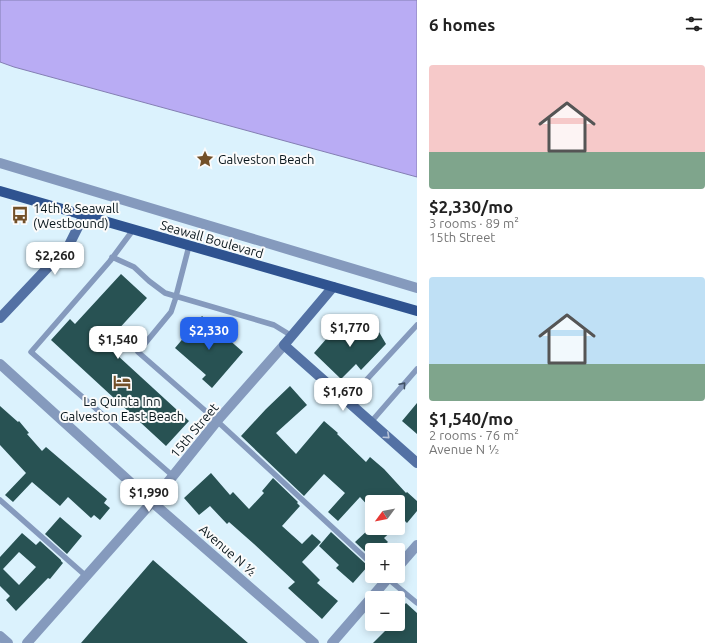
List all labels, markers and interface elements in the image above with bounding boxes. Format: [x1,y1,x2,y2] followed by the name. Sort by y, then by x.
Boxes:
[683,13,705,35] icon: filters
[429,15,495,34] text: 6 homes
[531,91,603,163] icon: home
[195,149,215,169] place icon: Galveston Beach
[218,152,315,166] place label: Galveston Beach
[429,197,513,216] text: $2,330/mo
[33,201,119,231] place label: 14th & Seawall (Westbound)
[10,205,30,225] bus stop icon: 14th & Seawall (Westbound)
[429,216,519,230] text: 3 rooms · 89 m²
[159,218,265,260] street label: Seawall Boulevard
[429,230,495,244] text: 15th Street
[22,242,88,276] pin: $2,260
[35,248,75,262] text: $2,260
[531,303,603,375] icon: home
[317,314,383,348] pin: $1,770
[176,317,242,351] pin: $2,330
[330,320,370,334] text: $1,770
[189,323,229,337] text: $2,330
[85,326,151,360] pin: $1,540
[98,332,138,346] text: $1,540
[112,372,132,392] hotel icon: La Quinta Inn Galveston East Beach
[310,378,376,412] pin: $1,670
[398,382,406,390] one-way arrow
[323,384,363,398] text: $1,670
[60,394,184,423] place label: La Quinta Inn Galveston East Beach
[167,400,221,460] street label: 15th Street
[429,409,513,428] text: $1,540/mo
[429,428,519,442] text: 2 rooms · 76 m²
[382,431,389,438] one-way arrow
[429,442,499,456] text: Avenue N ½
[116,479,182,513] pin: $1,990
[129,485,169,499] text: $1,990
[365,495,405,535] north arrow
[365,495,405,631] map controls
[197,522,259,578] street label: Avenue N ½
[365,543,405,583] button: +
[365,591,405,631] button: −

